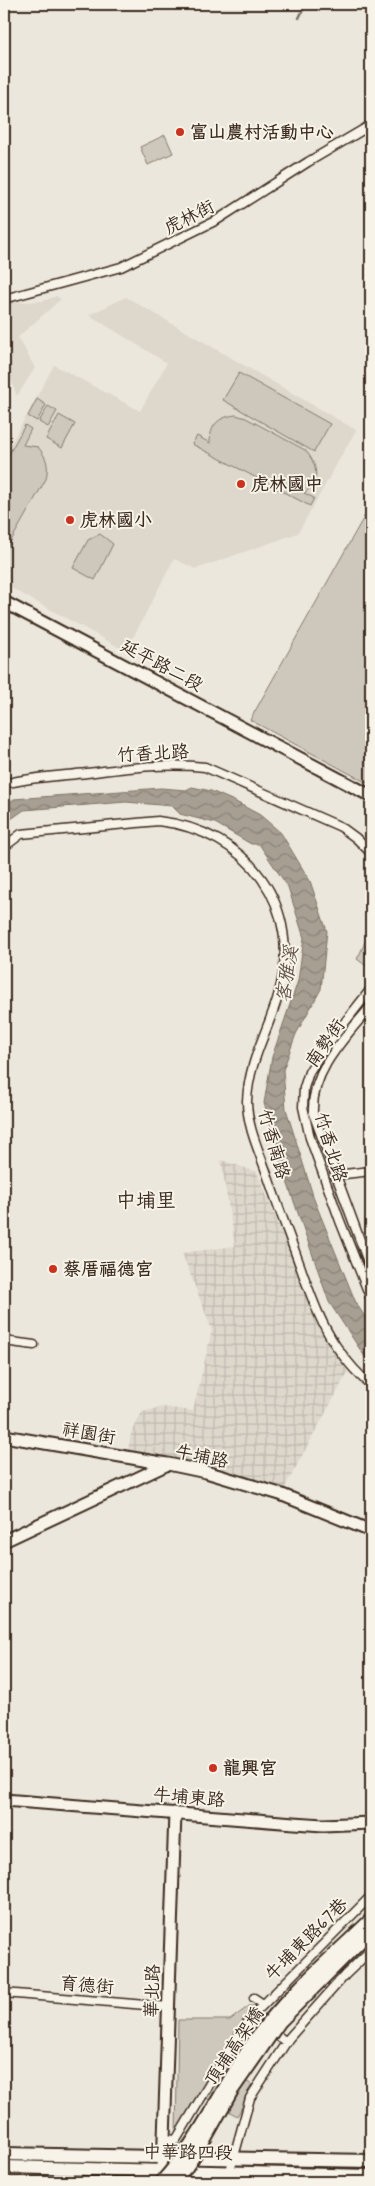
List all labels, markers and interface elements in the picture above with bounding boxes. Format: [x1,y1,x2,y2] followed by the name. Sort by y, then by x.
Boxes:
[190,121,334,145] place label: 富山農村活動中心
[174,126,186,138] marker: 富山農村活動中心
[160,195,219,241] street label: 虎林街
[251,473,323,497] place label: 虎林國中
[235,478,247,490] marker: 虎林國中
[80,509,152,533] place label: 虎林國小
[64,514,76,526] marker: 虎林國小
[116,634,207,698] street label: 延平路二段
[116,740,190,768] street label: 竹香北路
[271,943,304,1004] water label: 客雅溪
[301,1015,351,1073] street label: 南勢街
[252,1106,294,1182] street label: 竹香南路
[308,1109,352,1185] street label: 竹香北路
[116,1188,176,1215] district label: 中埔里
[63,1258,153,1282] place label: 蔡厝福德宮
[47,1263,59,1275] marker: 蔡厝福德宮
[60,1417,117,1450] street label: 祥園街
[173,1440,231,1474] street label: 牛埔路
[223,1757,277,1781] place label: 龍興宮
[207,1762,219,1774] marker: 龍興宮
[152,1783,226,1813] street label: 牛埔東路
[260,1893,353,1986] street label: 牛埔東路67巷
[140,1964,166,2018] street label: 華北路
[59,1972,115,2000] street label: 育德街
[200,2003,270,2091] street label: 頂埔高架橋
[143,2140,233,2166] street label: 中華路四段

